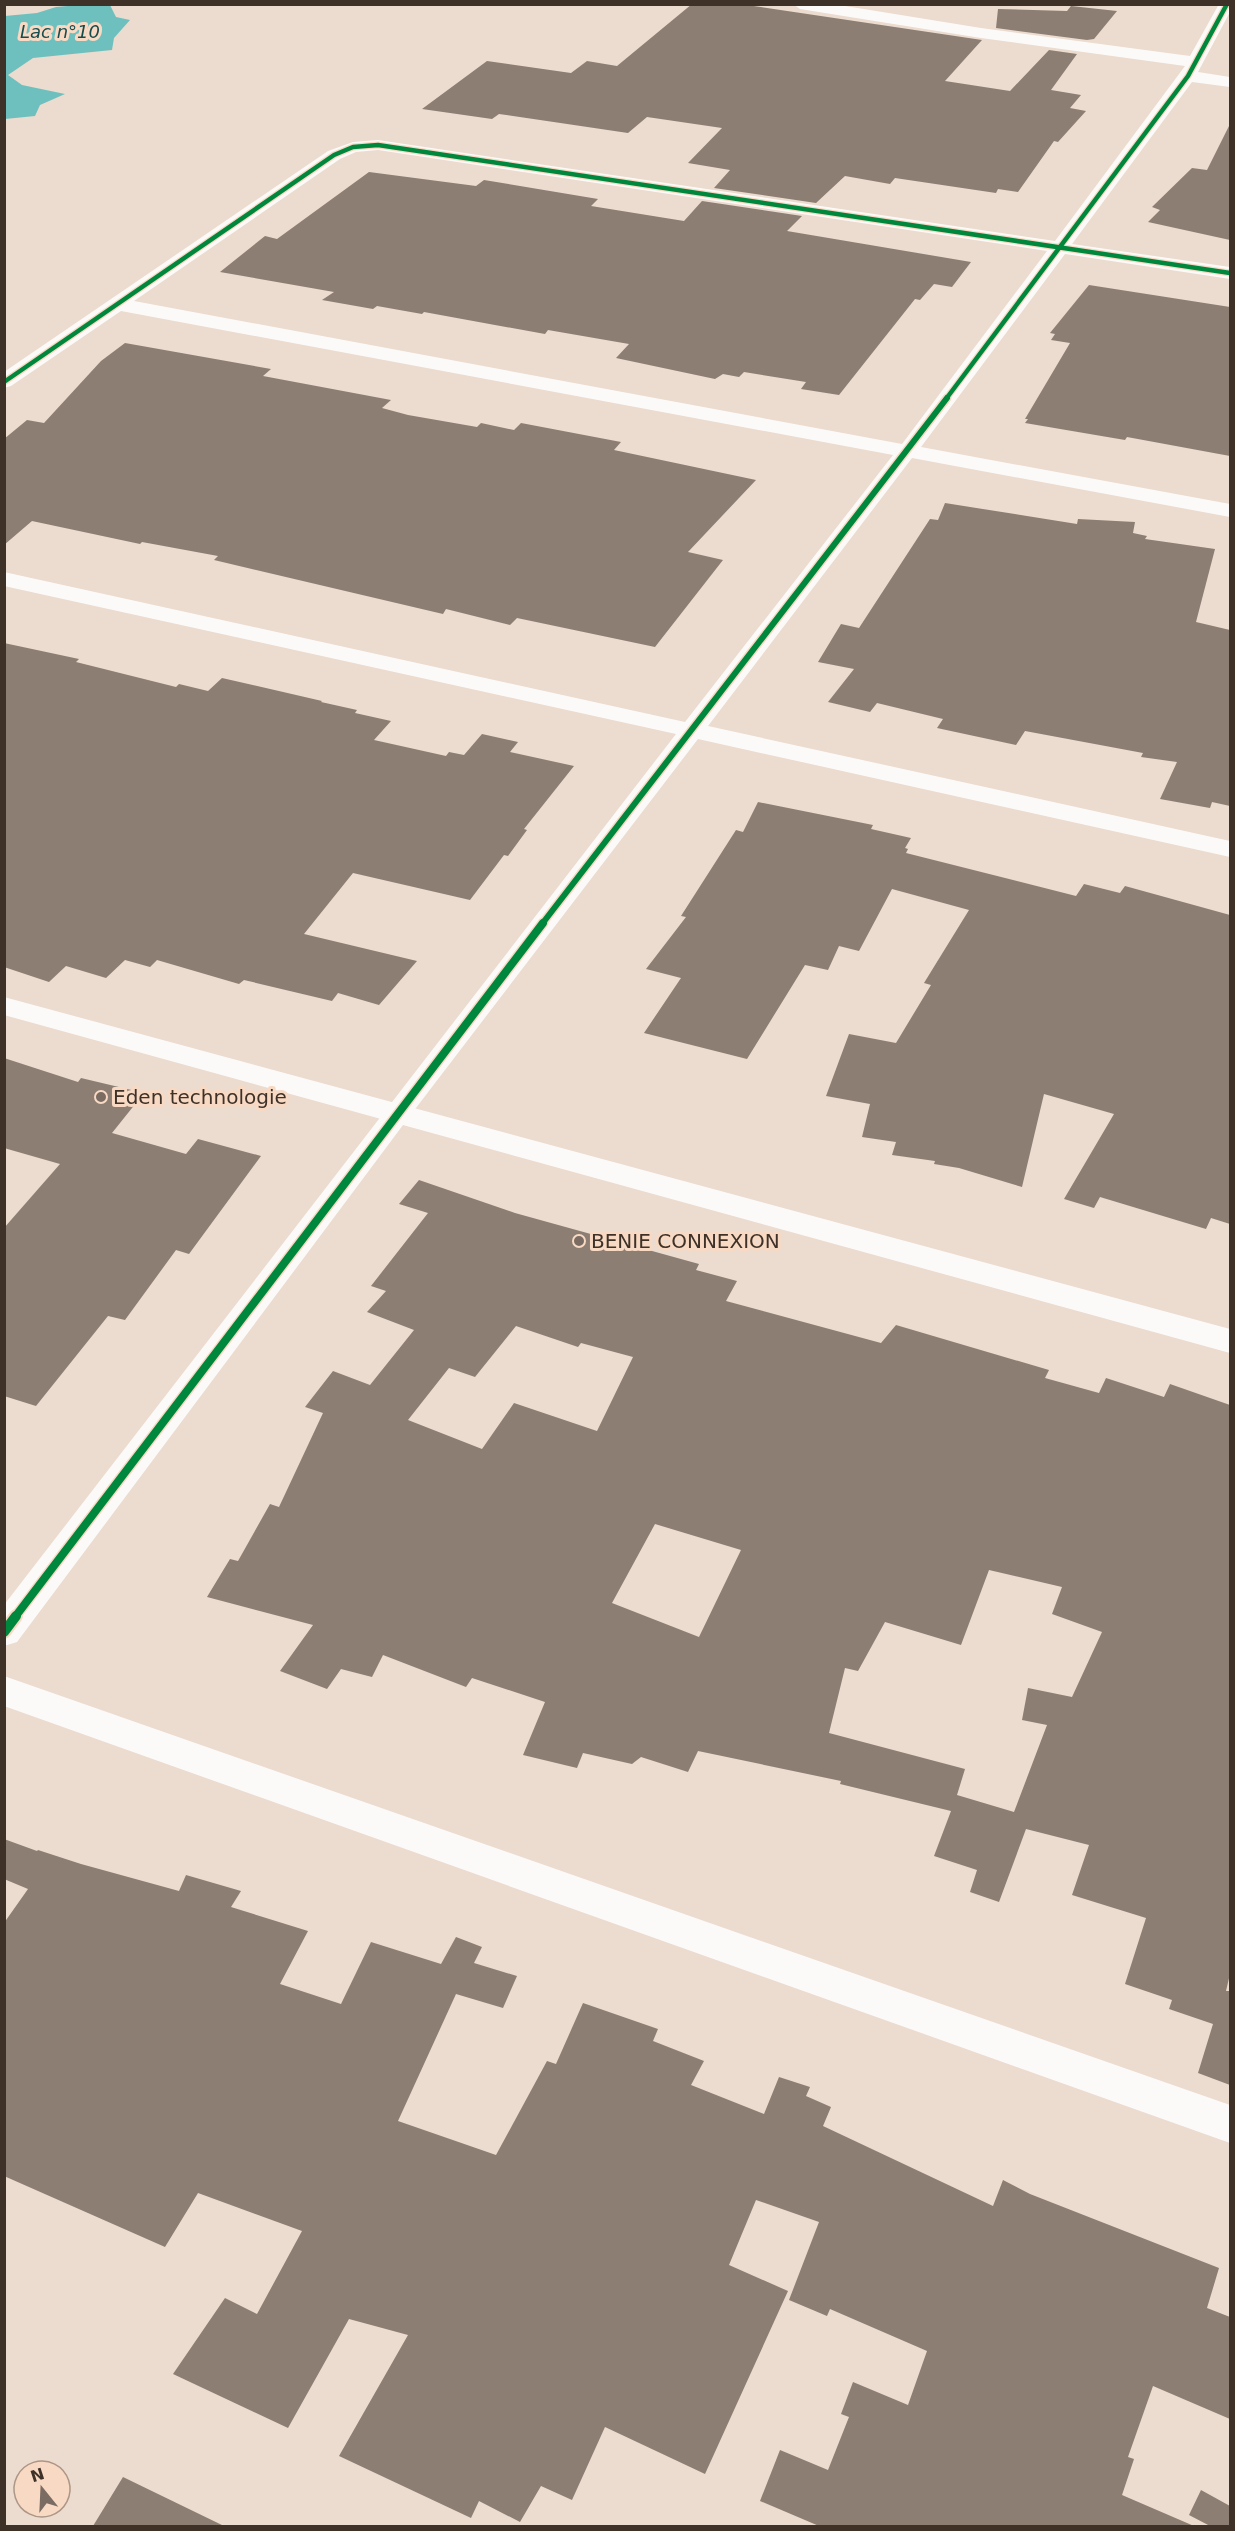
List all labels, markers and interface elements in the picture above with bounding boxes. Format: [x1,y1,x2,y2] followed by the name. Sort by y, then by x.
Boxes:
[20,21,100,42] water label: Lac n°10
[113,1085,287,1109] place label: Eden technologie
[94,1090,108,1104] marker: Eden technologie
[591,1229,780,1253] place label: BENIE CONNEXION
[572,1234,586,1248] marker: BENIE CONNEXION
[12,2459,72,2519] north arrow
[28,2464,47,2486] text: N

